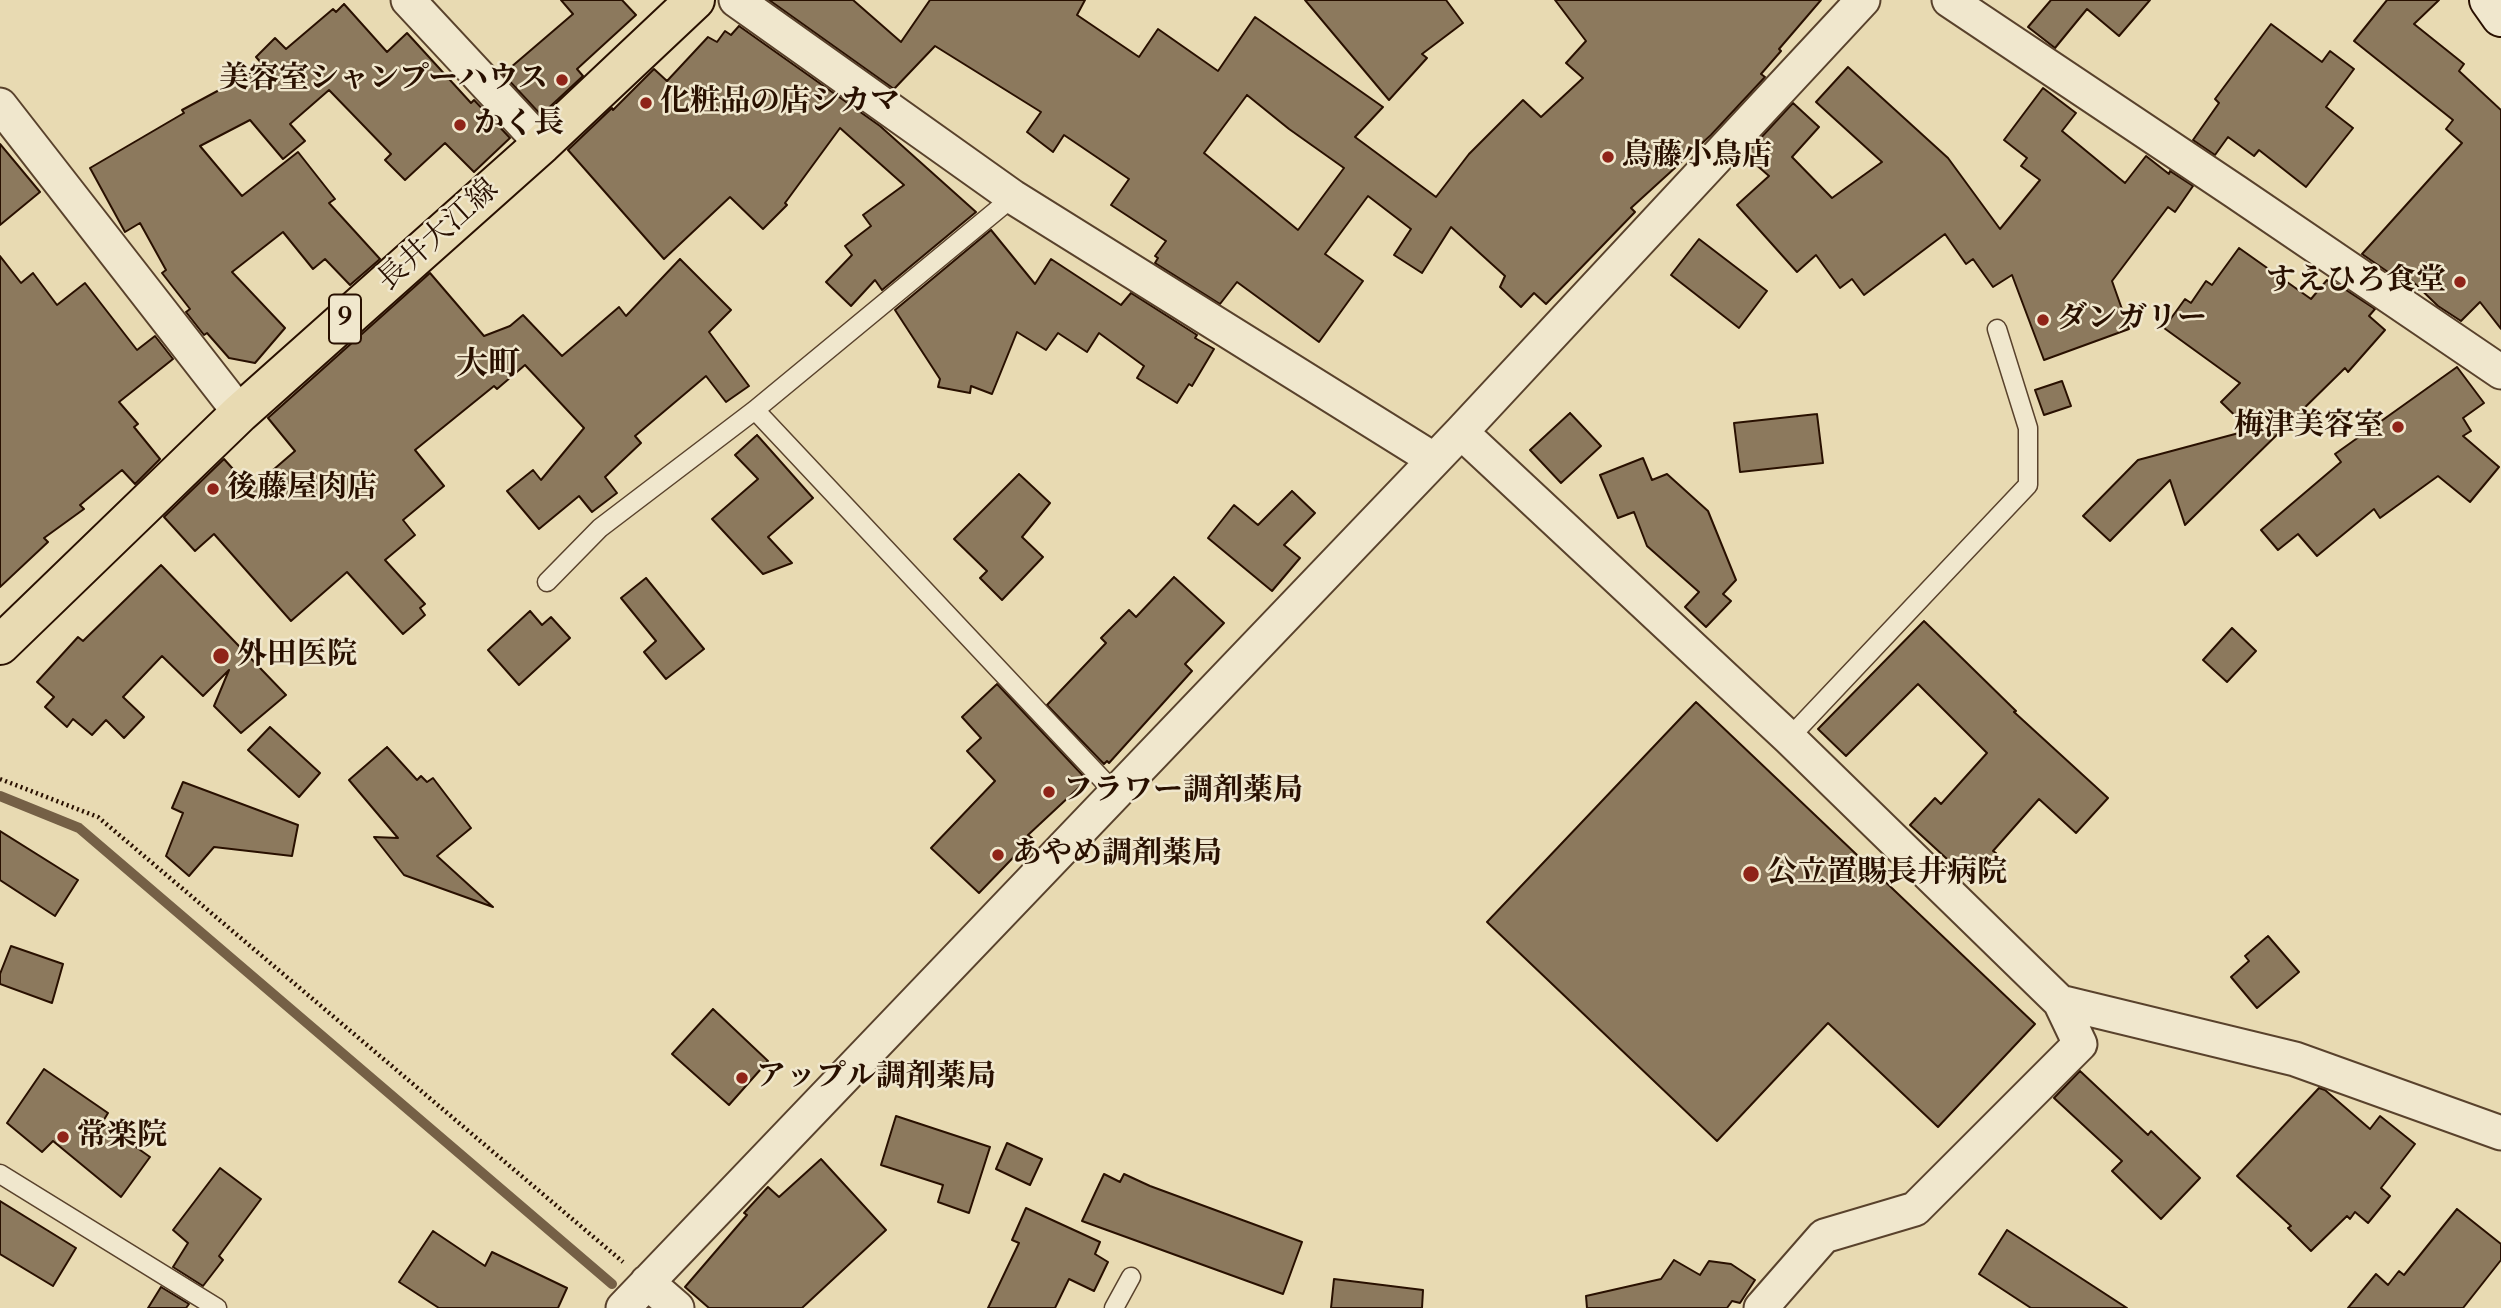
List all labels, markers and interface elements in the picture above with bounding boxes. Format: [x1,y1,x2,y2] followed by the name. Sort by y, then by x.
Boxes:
[219,62,548,98] place label: 美容室シャンプーハウス
[554,72,570,88] marker: 美容室シャンプーハウス
[660,85,900,121] place label: 化粧品の店シカマ
[638,95,654,111] marker: 化粧品の店シカマ
[474,107,564,143] place label: かく長
[452,117,468,133] marker: かく長
[1622,139,1772,175] place label: 鳥藤小鳥店
[1600,149,1616,165] marker: 鳥藤小鳥店
[371,172,507,300] street label: 長井大江線
[2266,264,2446,300] place label: すえひろ食堂
[2452,274,2468,290] marker: すえひろ食堂
[329,294,361,344] road number: 9
[2057,302,2207,338] place label: ダンガリー
[2035,312,2051,328] marker: ダンガリー
[456,348,520,386] district label: 大町
[2234,409,2384,445] place label: 梅津美容室
[2390,419,2406,435] marker: 梅津美容室
[227,471,377,507] place label: 後藤屋肉店
[205,481,221,497] marker: 後藤屋肉店
[237,638,357,674] place label: 外田医院
[211,646,231,666] marker: 外田医院
[1063,774,1303,810] place label: フラワー調剤薬局
[1041,784,1057,800] marker: フラワー調剤薬局
[1012,837,1222,873] place label: あやめ調剤薬局
[990,847,1006,863] marker: あやめ調剤薬局
[1767,856,2007,892] place label: 公立置賜長井病院
[1741,864,1761,884] marker: 公立置賜長井病院
[756,1060,996,1096] place label: アップル調剤薬局
[734,1070,750,1086] marker: アップル調剤薬局
[77,1119,167,1155] place label: 常楽院
[55,1129,71,1145] marker: 常楽院

